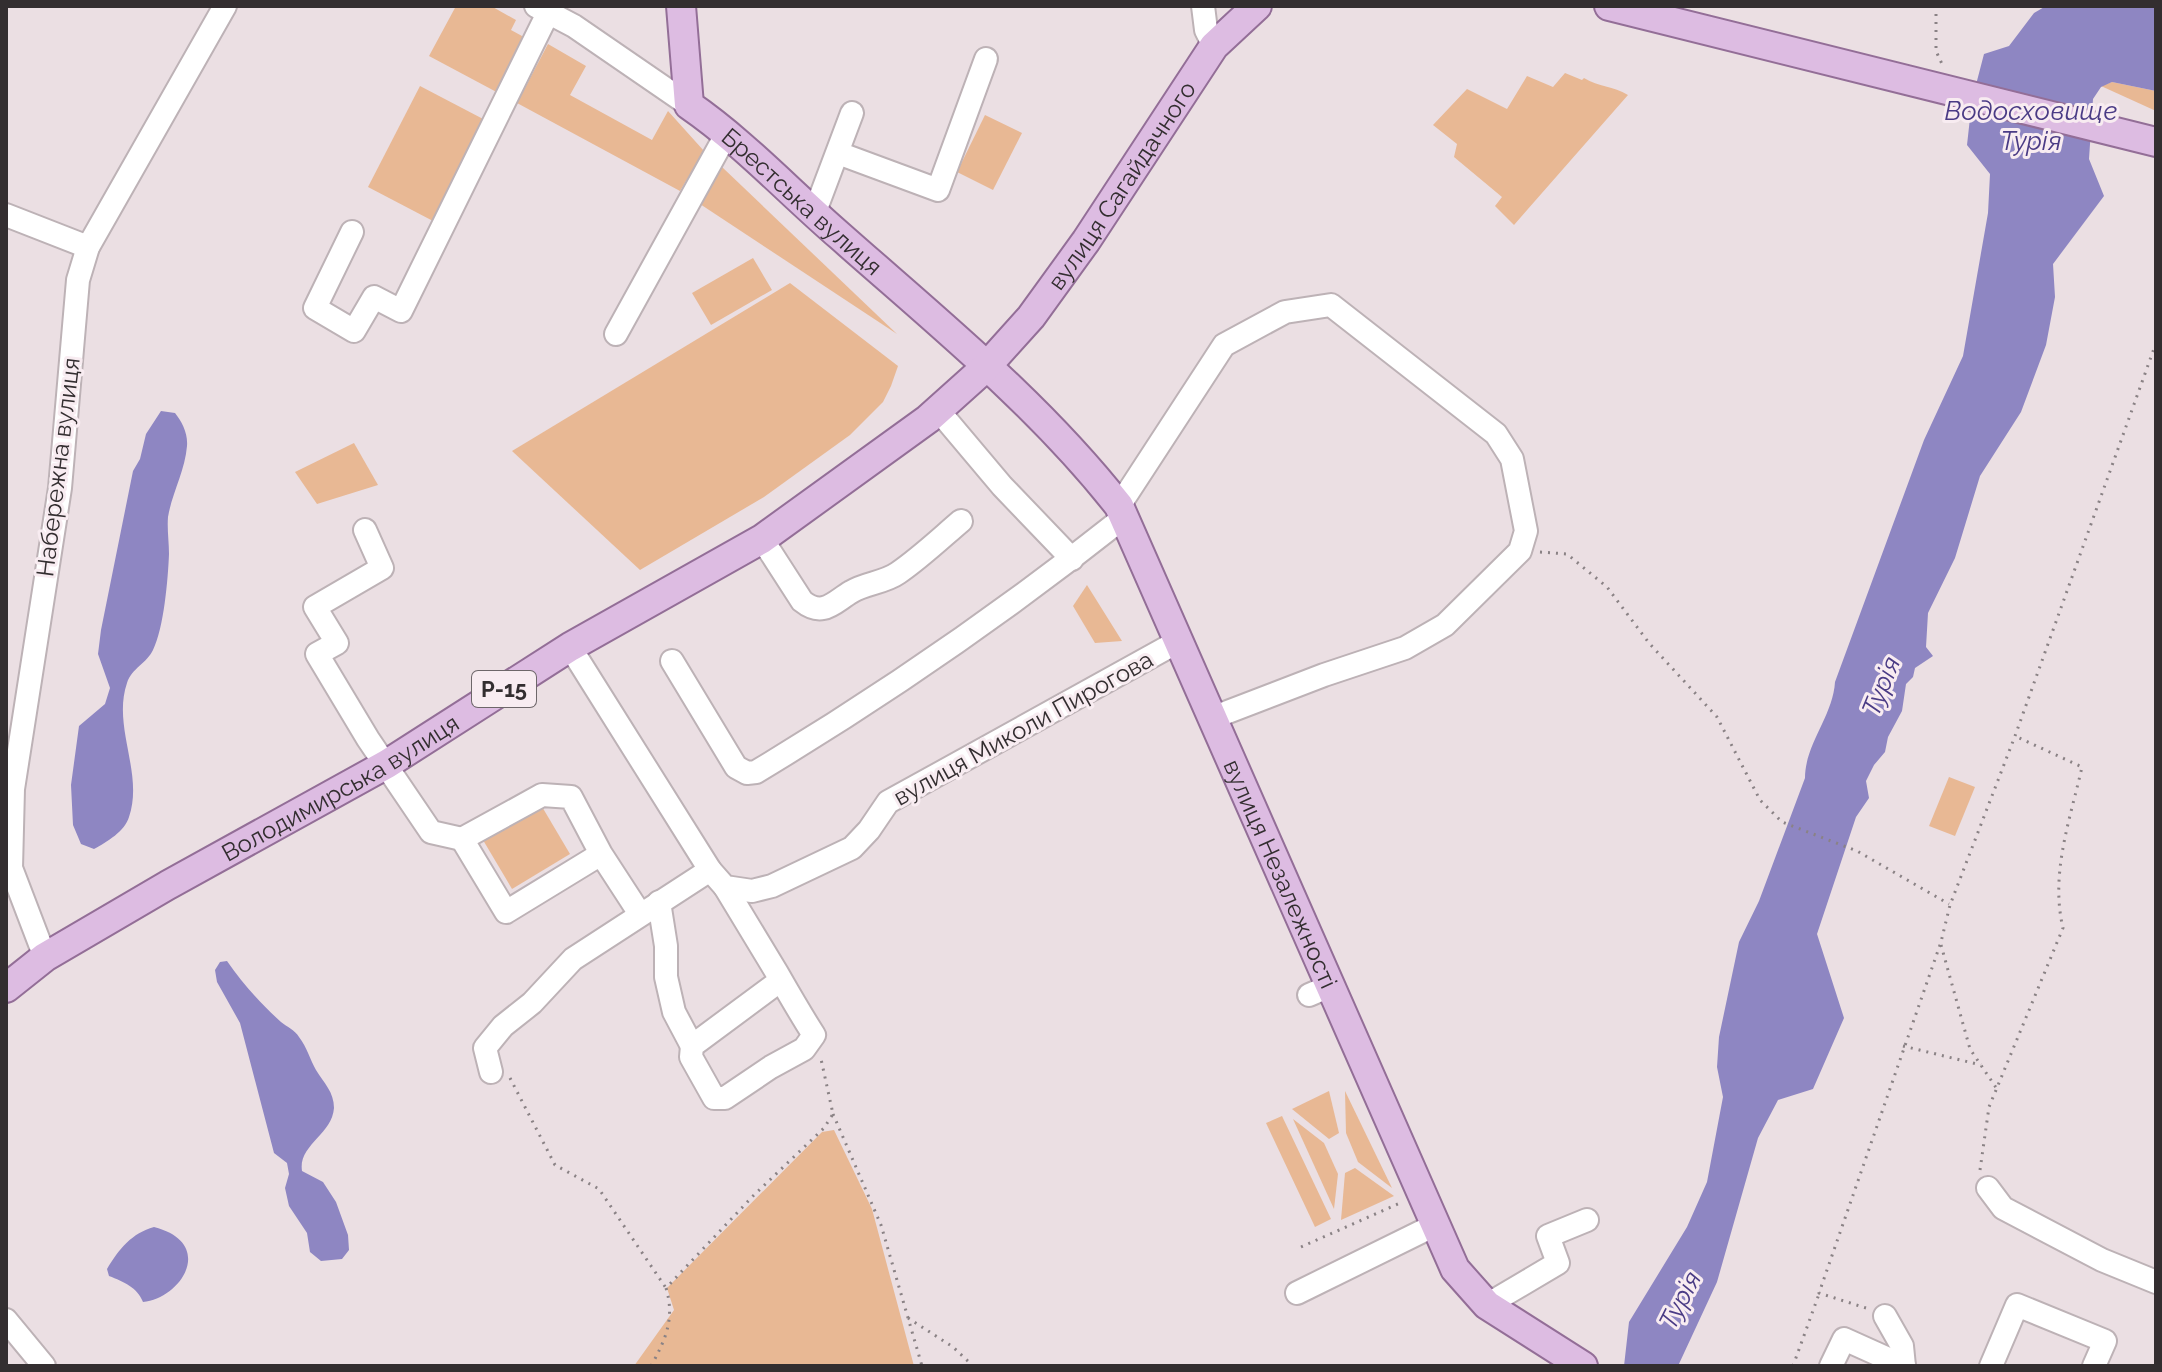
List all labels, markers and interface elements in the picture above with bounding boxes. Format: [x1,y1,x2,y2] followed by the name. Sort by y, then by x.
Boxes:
[1041,76,1202,295] street label: вулиця Сагайдачного
[1944,96,2118,156] water label: Водосховище Турія
[716,122,888,281] street label: Брестська вулиця
[30,356,86,578] street label: Набережна вулиця
[888,645,1158,811] street label: вулиця Миколи Пирогова
[1856,652,1906,720] water label: Турія
[472,671,536,707] road number: Р-15
[216,708,464,867] street label: Володимирська вулиця
[1218,755,1344,993] street label: вулиця Незалежності
[1653,1266,1707,1334] water label: Турія

